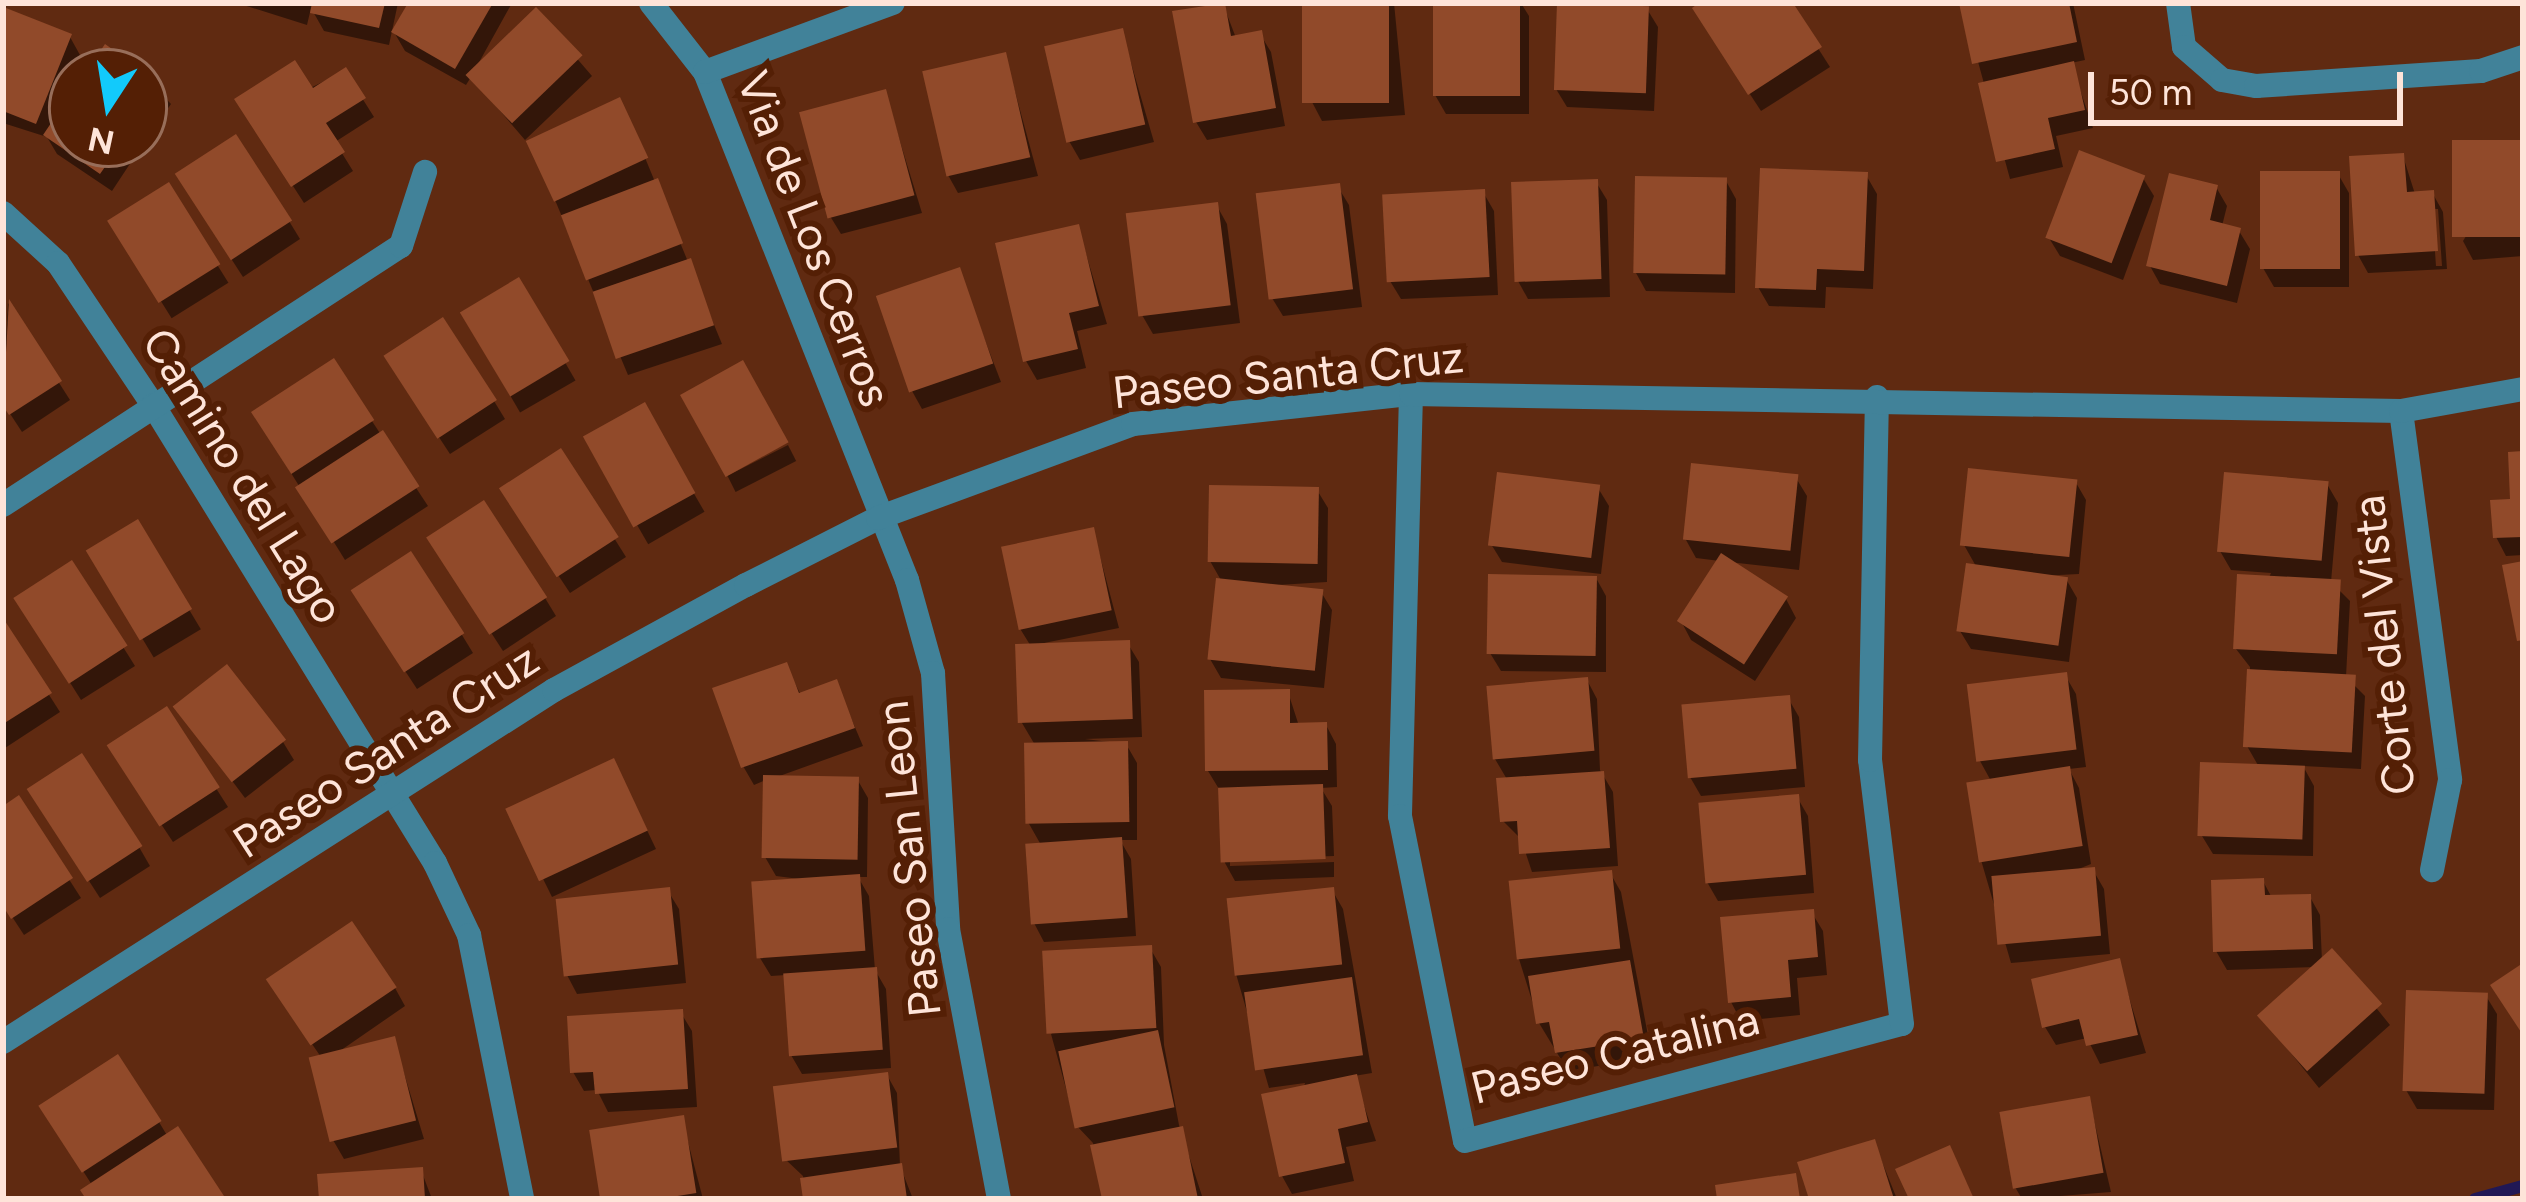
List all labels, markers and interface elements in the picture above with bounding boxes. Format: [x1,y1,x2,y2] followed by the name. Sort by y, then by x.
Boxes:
[48,48,168,168] north arrow
[2094,48,2409,122] scale bar
[725,64,903,414] street label: Via de Los Cerros
[2109,71,2192,114] text: 50 m
[85,119,118,162] text: N
[131,319,355,633] street label: Camino del Lago
[1110,330,1466,420] street label: Paseo Santa Cruz
[2341,493,2427,797] street label: Corte del Vista
[223,632,549,870] street label: Paseo Santa Cruz
[866,698,952,1020] street label: Paseo San Leon
[1465,992,1765,1116] street label: Paseo Catalina

